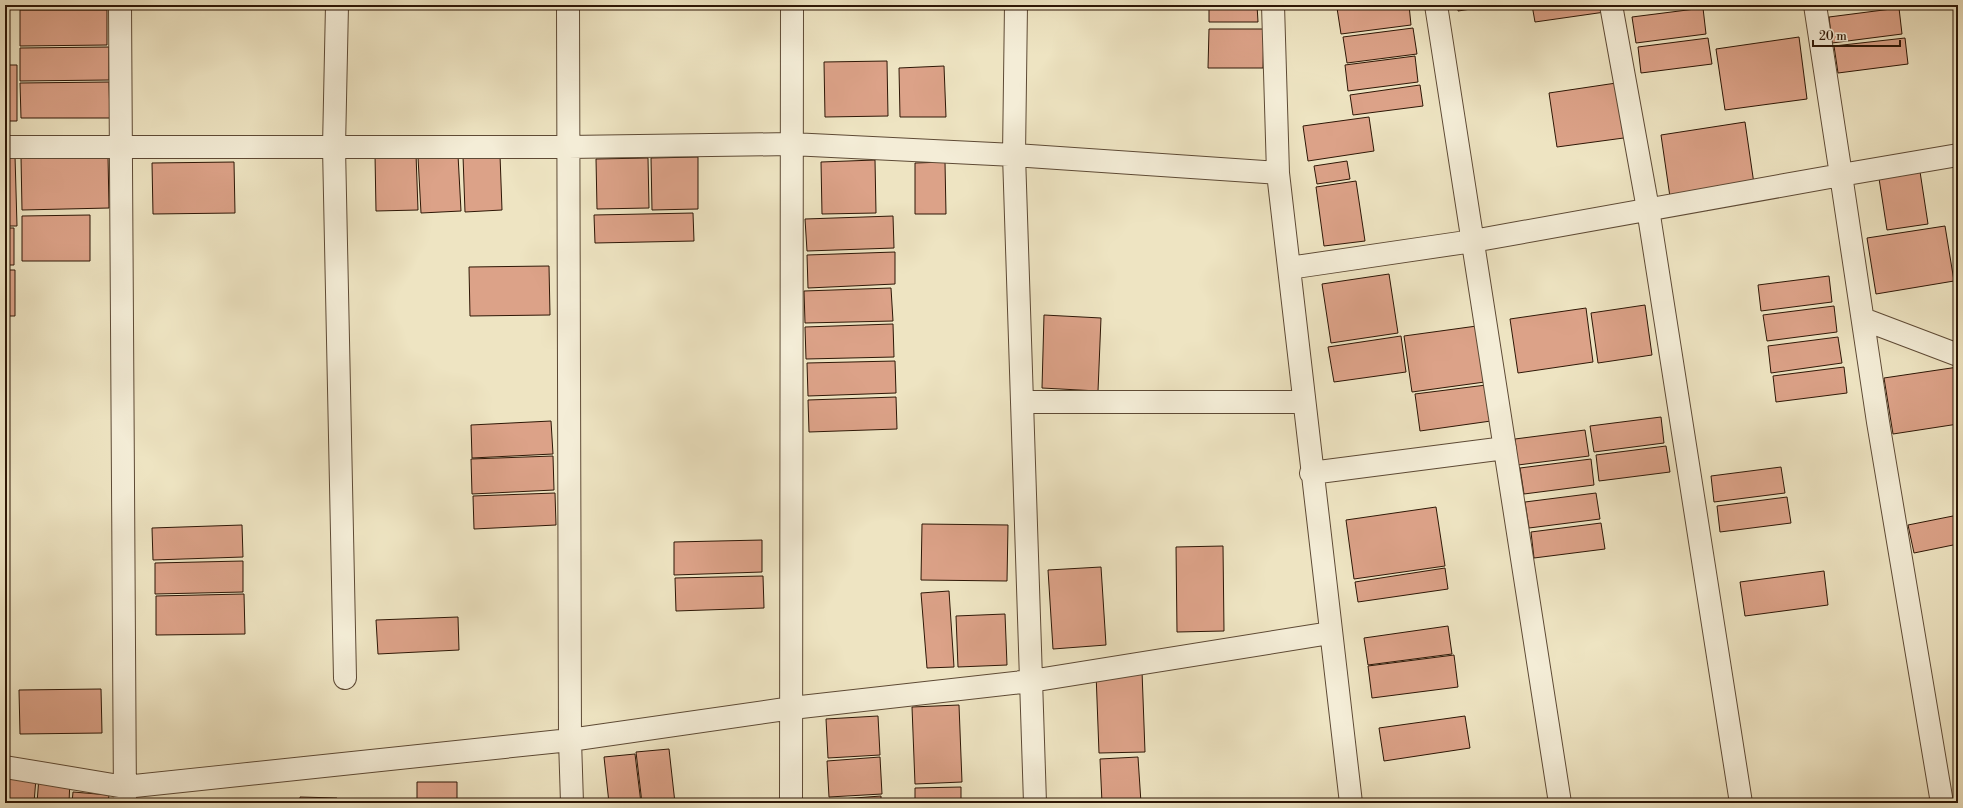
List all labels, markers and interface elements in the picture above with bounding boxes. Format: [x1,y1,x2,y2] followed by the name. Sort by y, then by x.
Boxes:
[1813,22,1900,48] scale bar
[1819,29,1847,44] text: 20 m

